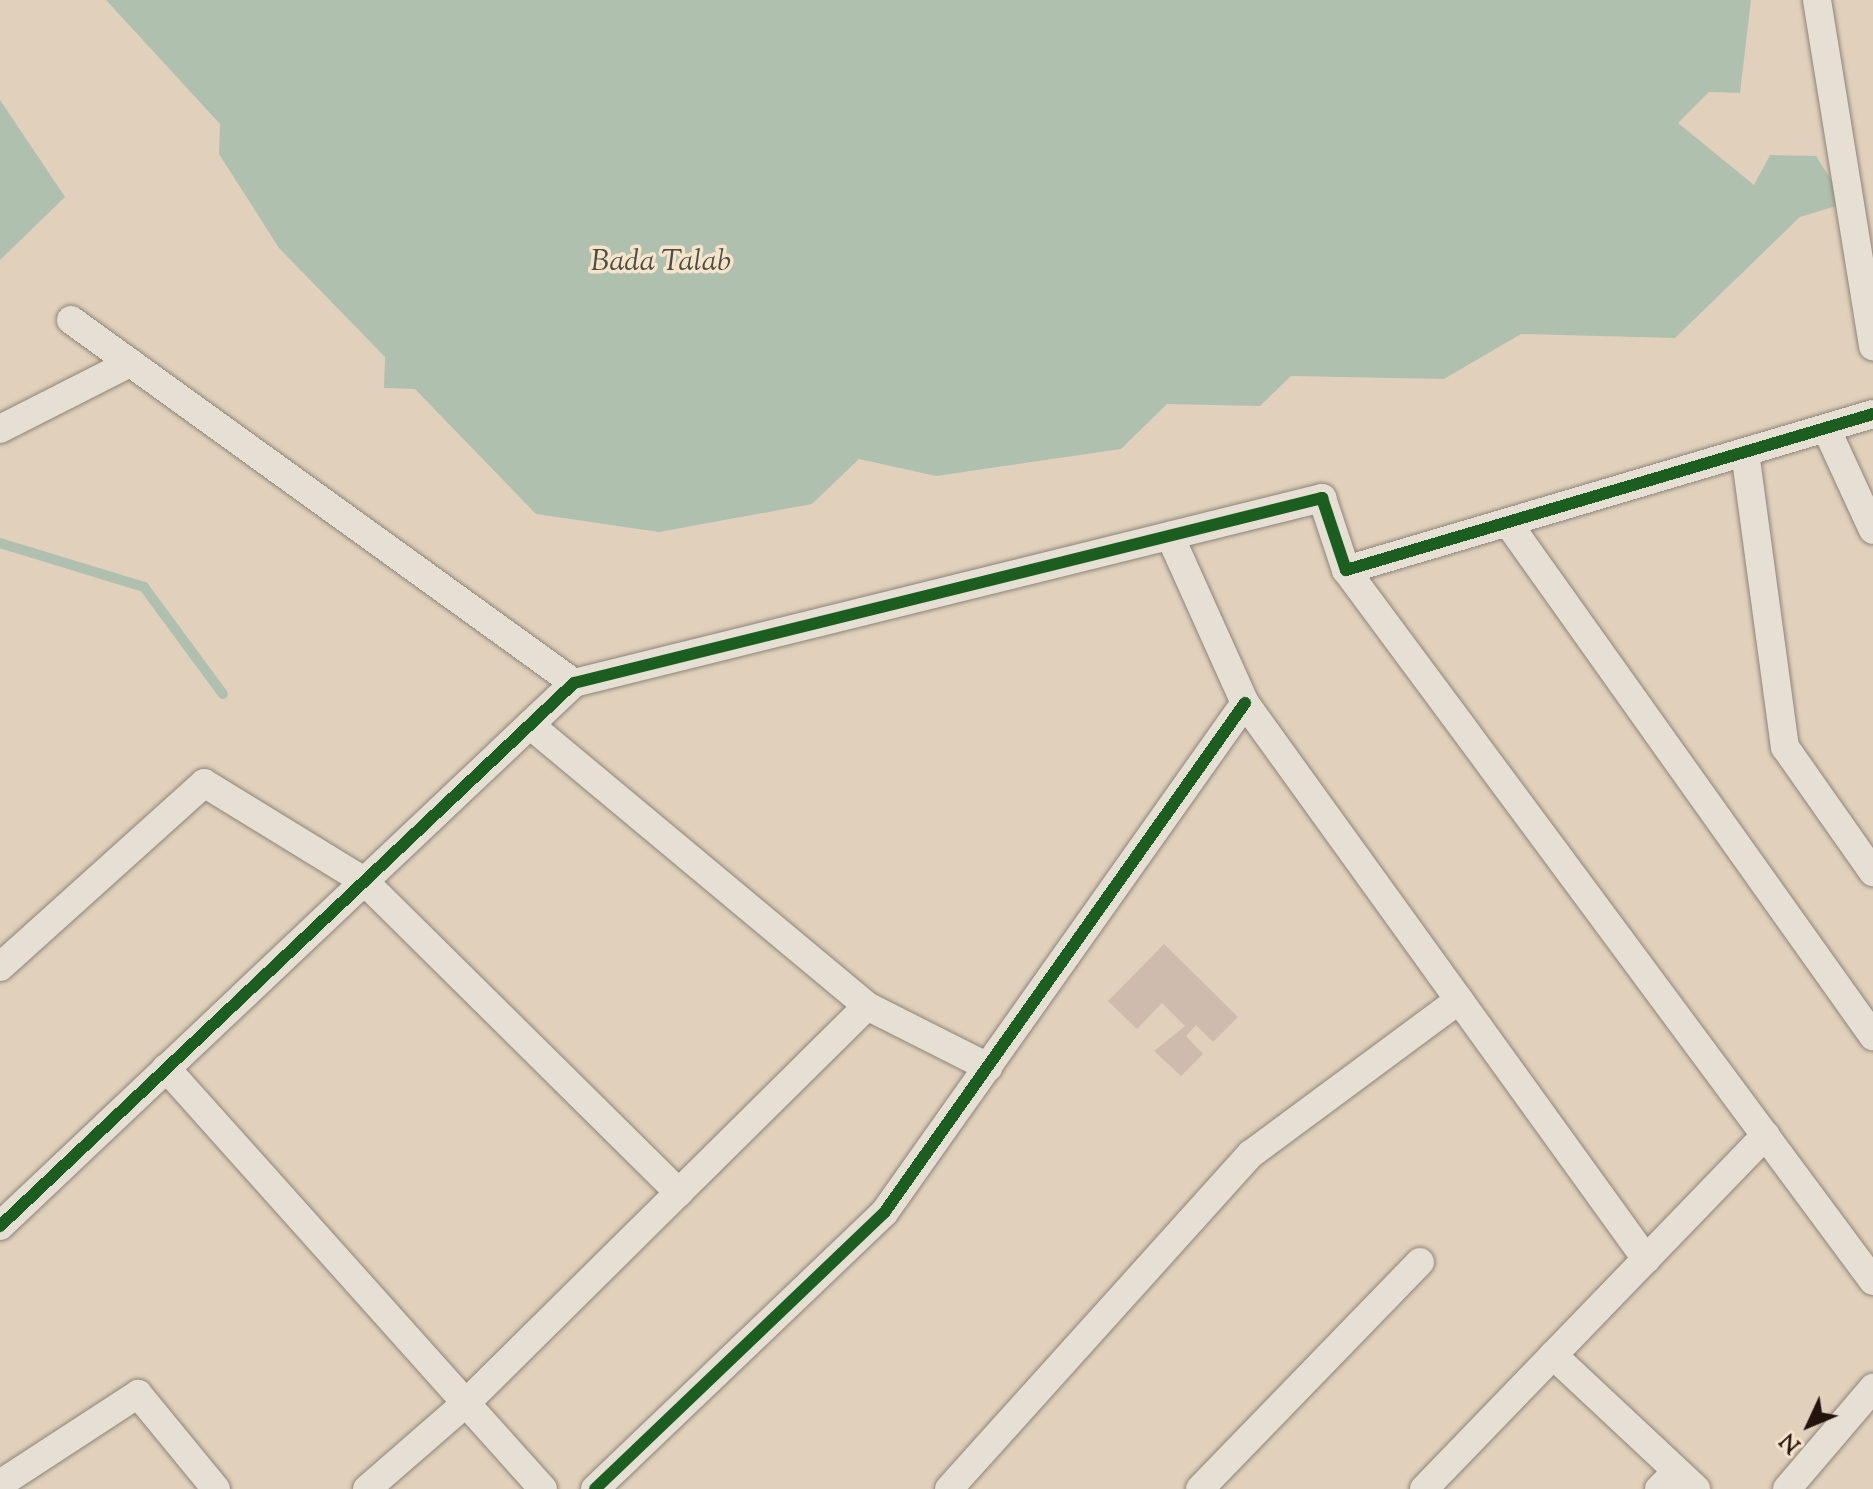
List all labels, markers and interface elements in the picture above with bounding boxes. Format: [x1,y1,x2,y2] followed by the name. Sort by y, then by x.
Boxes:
[591,245,731,281] water label: Bada Talab
[1769,1385,1849,1465] north arrow
[1774,1424,1809,1459] text: N

